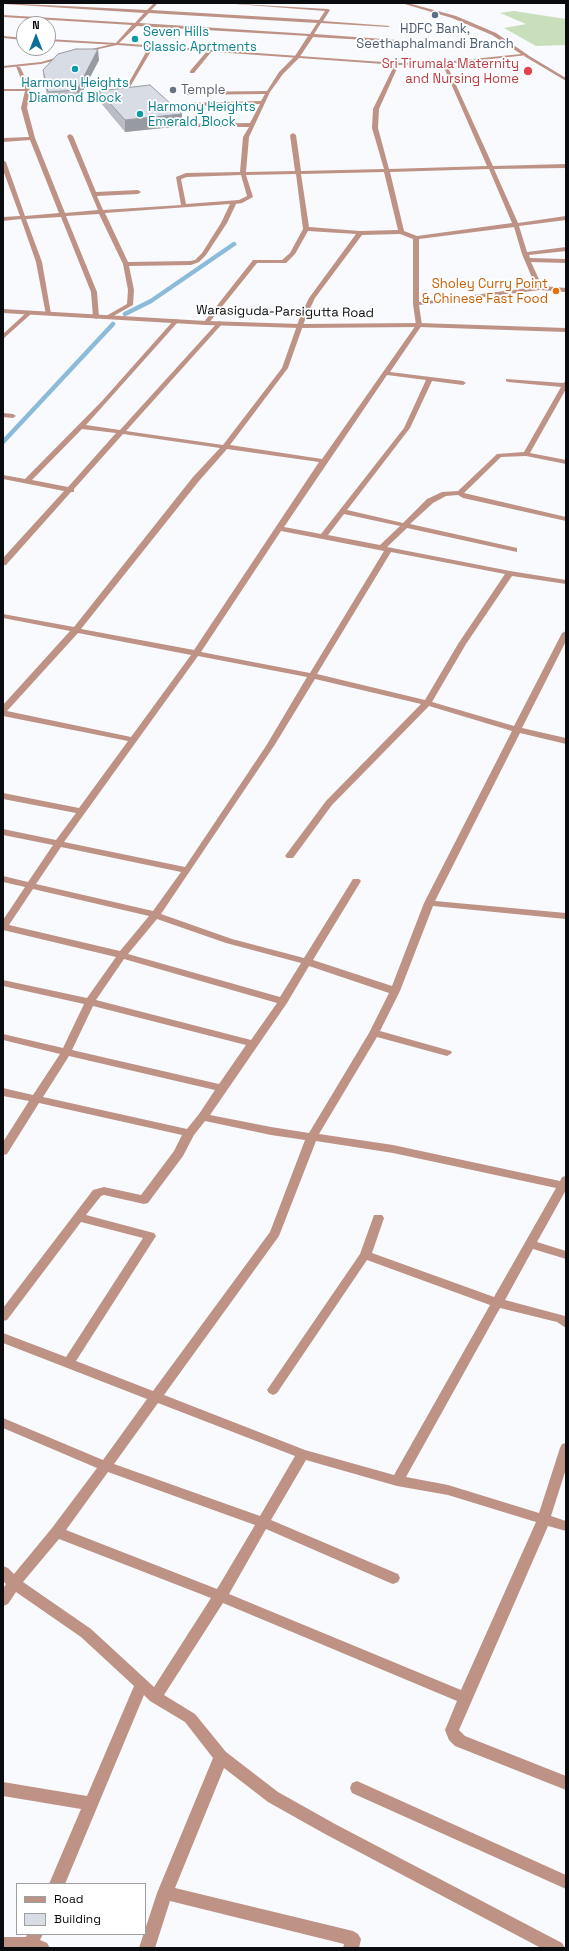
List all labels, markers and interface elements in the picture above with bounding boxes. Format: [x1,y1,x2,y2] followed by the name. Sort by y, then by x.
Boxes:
[430,10,440,20] marker: HDFC Bank, Seethaphalmandi Branch
[16,16,56,56] north arrow
[32,18,40,32] text: N
[356,21,514,52] place label: HDFC Bank, Seethaphalmandi Branch
[143,24,257,55] place label: Seven Hills Classic Aprtments
[130,34,140,44] marker: Seven Hills Classic Aprtments
[382,56,519,87] place label: Sri Tirumala Maternity and Nursing Home
[70,64,80,74] marker: Harmony Heights Diamond Block
[522,65,534,77] marker: Sri Tirumala Maternity and Nursing Home
[21,75,129,106] place label: Harmony Heights Diamond Block
[181,82,225,98] place label: Temple
[168,85,178,95] marker: Temple
[148,99,256,130] place label: Harmony Heights Emerald Block
[135,109,145,119] marker: Harmony Heights Emerald Block
[422,276,548,307] place label: Sholey Curry Point & Chinese Fast Food
[551,286,561,296] marker: Sholey Curry Point & Chinese Fast Food
[196,303,374,321] street label: Warasiguda-Parsigutta Road
[16,1883,146,1935] legend
[54,1891,83,1907] text: Road
[54,1911,101,1927] text: Building

